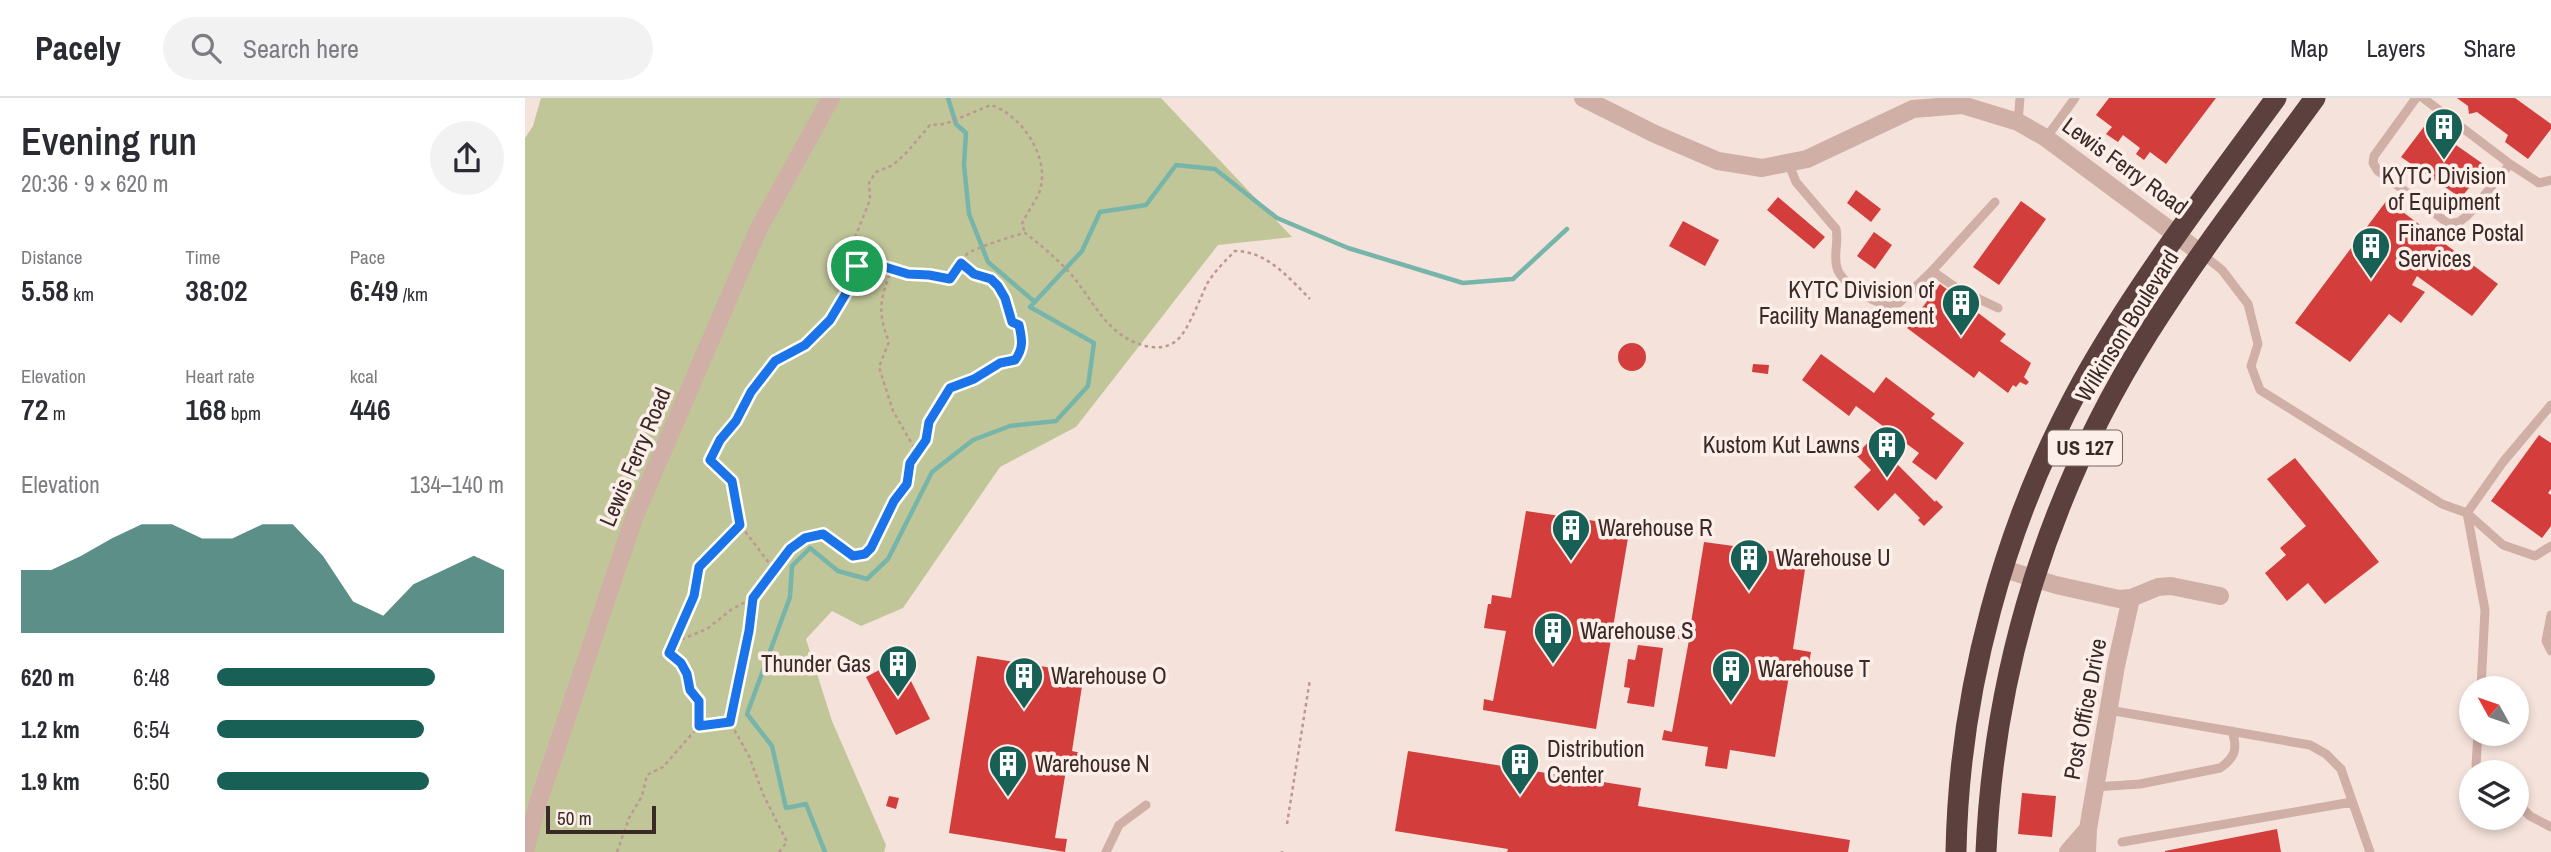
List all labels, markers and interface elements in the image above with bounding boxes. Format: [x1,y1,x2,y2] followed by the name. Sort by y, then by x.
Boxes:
[163,17,653,80] search box
[35,26,121,70] text: Pacely
[187,29,225,67] icon: search
[243,31,359,66] text: Search here
[2290,32,2328,64] text: Map
[2366,32,2425,64] text: Layers
[2463,32,2516,64] text: Share
[2423,106,2465,161] building icon: KYTC Division of Equipment
[2056,110,2194,222] street label: Lewis Ferry Road
[21,116,197,167] text: Evening run
[430,121,504,195] button: share
[2382,160,2506,217] place label: KYTC Division of Equipment
[21,168,168,199] text: 20:36 · 9 × 620 m
[2398,217,2524,274] place label: Finance Postal Services
[2350,225,2392,280] building icon: Finance Postal Services
[827,236,887,296] pin
[21,244,82,270] text: Distance
[185,244,220,270] text: Time
[350,244,385,270] text: Pace
[2068,244,2186,407] street label: Wilkinson Boulevard
[838,247,876,285] icon: arrive
[21,270,69,310] text: 5.58
[185,270,248,310] text: 38:02
[350,270,398,310] text: 6:49
[1759,274,1935,331] place label: KYTC Division of Facility Management
[69,281,94,307] text: km
[398,281,428,307] text: /km
[1940,282,1982,337] building icon: KYTC Division of Facility Management
[21,363,86,389] text: Elevation
[185,363,255,389] text: Heart rate
[350,363,377,389] text: kcal
[591,383,678,531] street label: Lewis Ferry Road
[21,389,48,429] text: 72
[185,389,226,429] text: 168
[350,389,391,429] text: 446
[48,400,66,426] text: m
[226,400,261,426] text: bpm
[1866,424,1908,479] building icon: Kustom Kut Lawns
[1703,429,1860,460] place label: Kustom Kut Lawns
[2048,430,2122,466] road number: US 127
[21,469,100,500] text: Elevation
[410,469,504,500] text: 134–140 m
[1550,507,1592,562] building icon: Warehouse R
[1598,512,1713,543] place label: Warehouse R
[1728,537,1770,592] building icon: Warehouse U
[1776,542,1891,573] place label: Warehouse U
[1532,610,1574,665] building icon: Warehouse S
[1580,615,1694,646] place label: Warehouse S
[2056,636,2113,782] street label: Post Office Drive
[877,643,919,698] building icon: Thunder Gas
[761,648,871,679] place label: Thunder Gas
[1710,648,1752,703] building icon: Warehouse T
[1758,653,1871,684] place label: Warehouse T
[1003,655,1045,710] building icon: Warehouse O
[1051,660,1167,691] place label: Warehouse O
[21,662,74,693] text: 620 m
[133,662,170,693] text: 6:48
[2459,676,2529,746] north arrow
[2459,676,2529,830] map controls
[21,714,80,745] text: 1.2 km
[133,714,170,745] text: 6:54
[1547,733,1645,790] place label: Distribution Center
[1499,741,1541,796] building icon: Distribution Center
[987,743,1029,798] building icon: Warehouse N
[1035,748,1150,779] place label: Warehouse N
[2459,760,2529,830] button: layers
[21,766,80,797] text: 1.9 km
[133,766,170,797] text: 6:50
[546,803,656,835] scale bar
[557,805,592,831] text: 50 m

